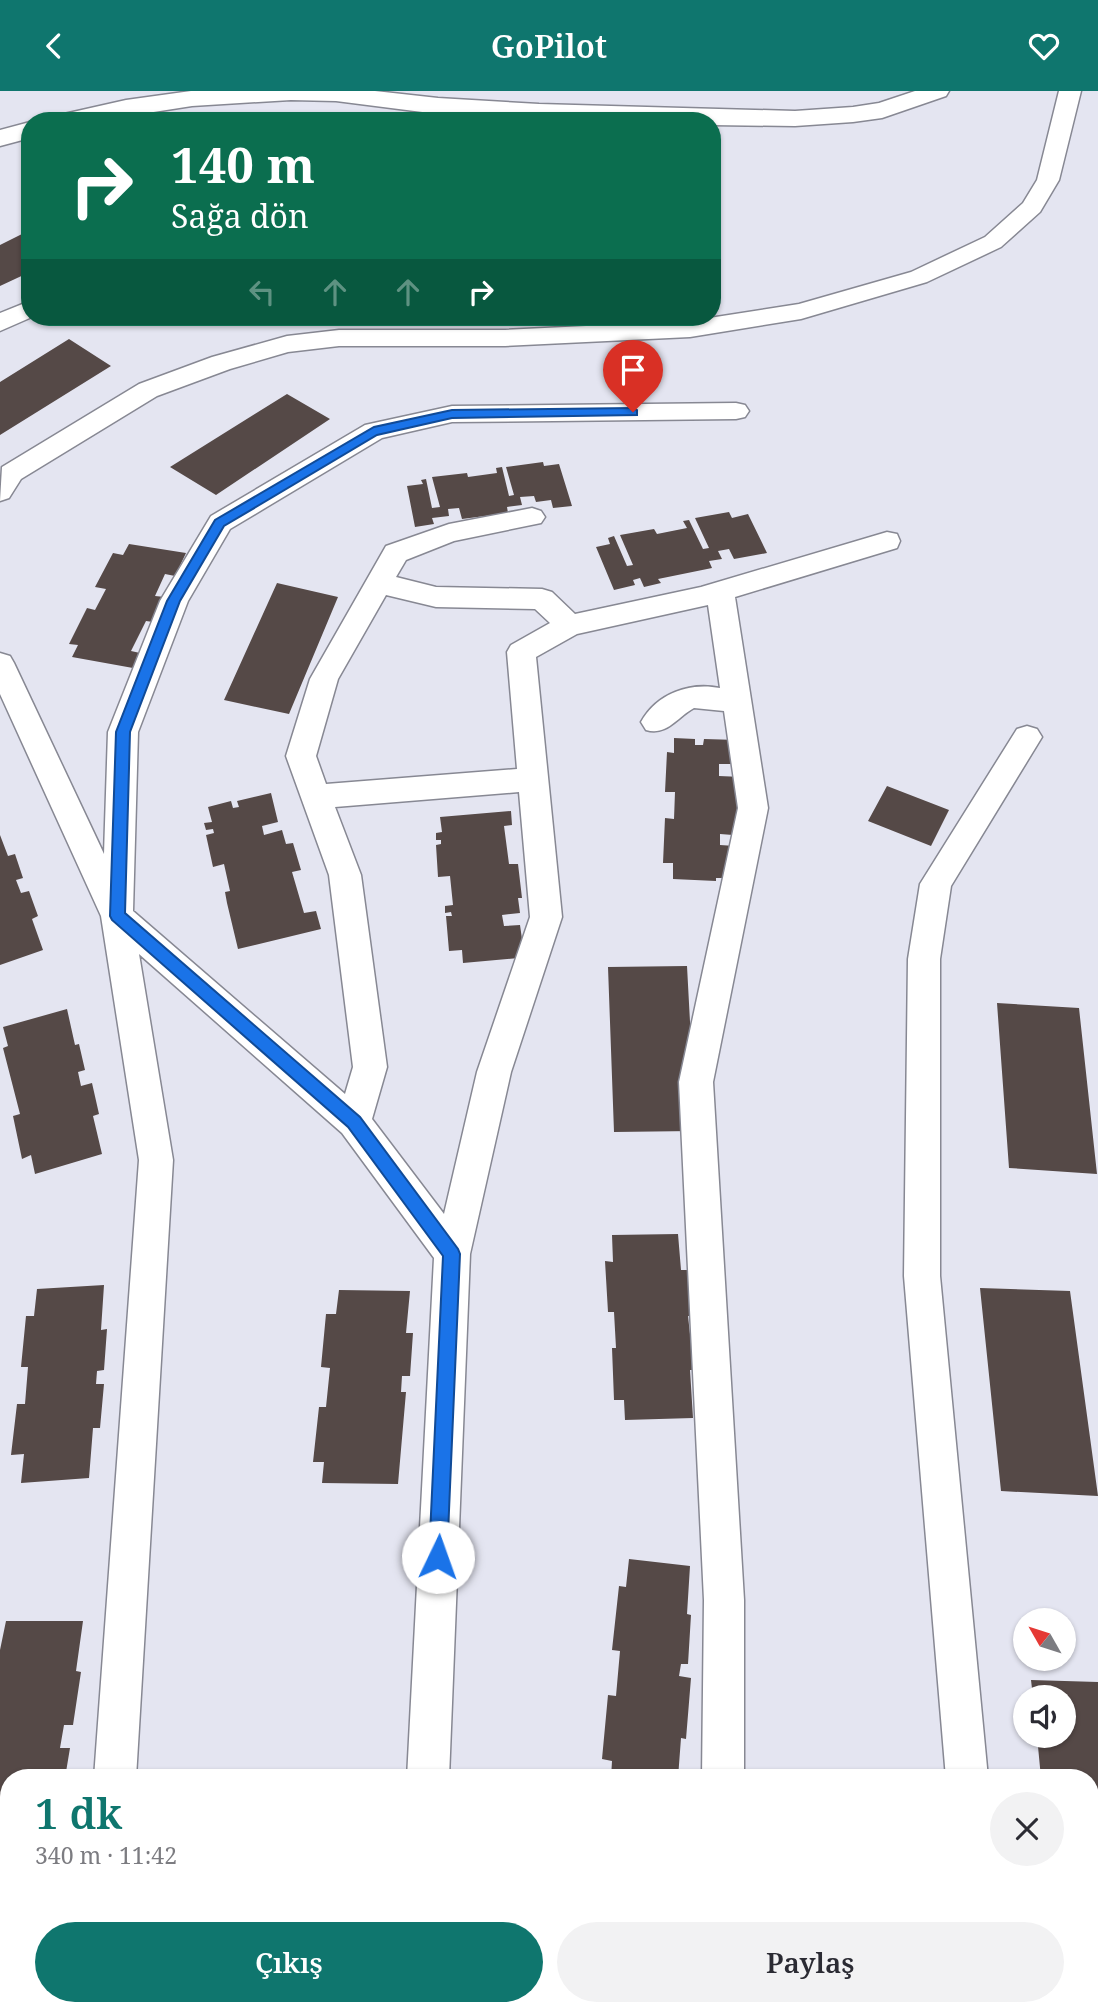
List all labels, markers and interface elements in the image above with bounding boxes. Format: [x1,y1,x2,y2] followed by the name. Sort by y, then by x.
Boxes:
[491,24,607,67] text: GoPilot
[35,27,73,65] icon: back
[1025,27,1063,65] icon: heart
[171,131,315,197] text: 140 m
[56,140,147,231] icon: right
[171,194,309,237] text: Sağa dön
[243,273,281,311] icon: left
[316,273,354,311] icon: ahead
[389,273,427,311] icon: ahead
[462,273,500,311] icon: right
[603,340,663,412] pin
[614,351,652,389] icon: arrive
[401,1520,475,1594] position arrow
[1013,1608,1076,1671] north arrow
[1013,1608,1076,1748] map controls
[1013,1685,1076,1748] button: sound
[35,1784,122,1841] text: 1 dk
[990,1792,1064,1866] button: close
[35,1839,177,1871] text: 340 m · 11:42
[35,1922,543,2002] button: Çıkış
[557,1922,1064,2002] button: Paylaş

